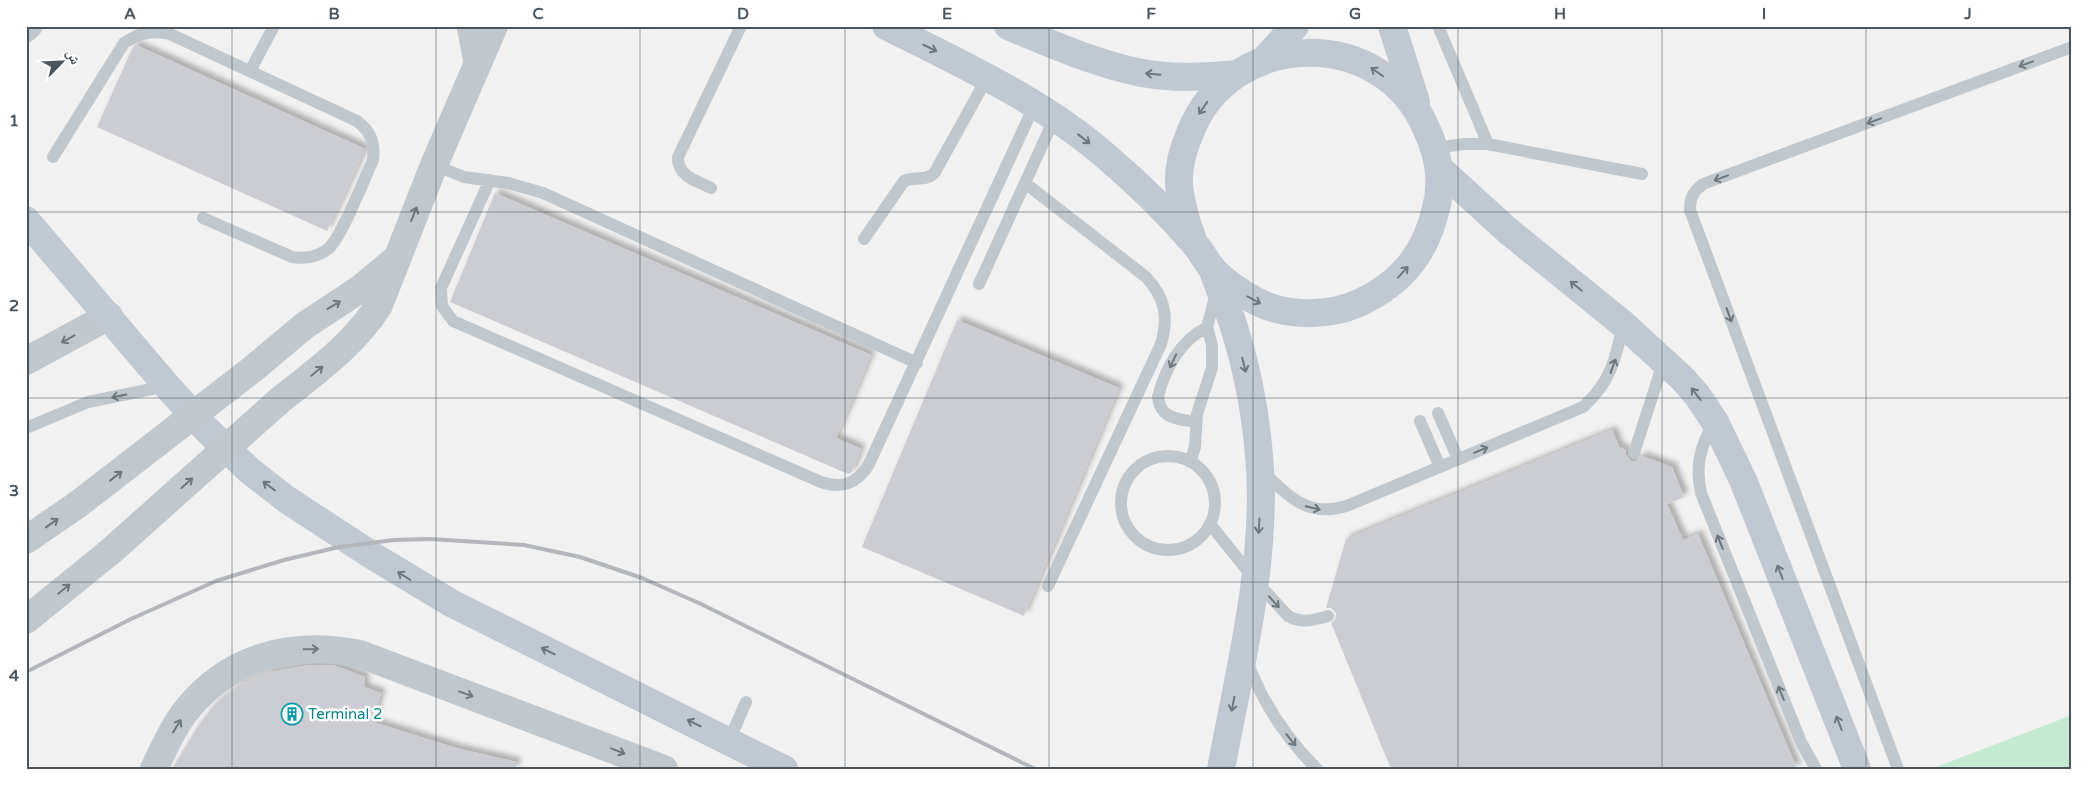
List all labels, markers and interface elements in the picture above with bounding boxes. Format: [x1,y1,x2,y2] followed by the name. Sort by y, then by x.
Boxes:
[124,4,136,24] text: A
[328,4,340,24] text: B
[532,4,544,24] text: C
[737,4,749,24] text: D
[942,4,952,24] text: E
[1146,4,1156,24] text: F
[1349,4,1361,24] text: G
[1554,4,1566,24] text: H
[1762,4,1766,24] text: I
[1963,4,1972,24] text: J
[38,38,88,88] north arrow
[922,43,937,53] one-way arrow
[63,47,84,67] text: ش
[2019,60,2034,69] one-way arrow
[1370,67,1384,77] one-way arrow
[1146,69,1162,79] one-way arrow
[1198,101,1208,115] one-way arrow
[9,111,19,131] text: 1
[1867,117,1882,126] one-way arrow
[1078,133,1091,144] one-way arrow
[1714,174,1729,183] one-way arrow
[410,207,420,222] one-way arrow
[1397,266,1409,279] one-way arrow
[1569,280,1582,291] one-way arrow
[1247,295,1262,305] one-way arrow
[9,296,19,316] text: 2
[326,300,340,310] one-way arrow
[1725,306,1734,322] one-way arrow
[61,334,75,344] one-way arrow
[1168,353,1178,368] one-way arrow
[1240,357,1249,373] one-way arrow
[1609,358,1618,374] one-way arrow
[310,365,323,376] one-way arrow
[1691,387,1701,401] one-way arrow
[111,392,127,401] one-way arrow
[1473,445,1488,454] one-way arrow
[109,470,122,481] one-way arrow
[181,477,194,489] one-way arrow
[9,481,19,501] text: 3
[262,481,276,491] one-way arrow
[1304,504,1320,513] one-way arrow
[45,518,58,529] one-way arrow
[1255,518,1264,534] one-way arrow
[1715,535,1725,550] one-way arrow
[1774,565,1784,580] one-way arrow
[398,570,412,580] one-way arrow
[58,584,71,595] one-way arrow
[1268,596,1280,608] one-way arrow
[303,644,319,653] one-way arrow
[541,646,556,656] one-way arrow
[9,666,19,686] text: 4
[1776,686,1786,701] one-way arrow
[458,690,474,699] one-way arrow
[1228,696,1237,712] one-way arrow
[280,702,304,726] building icon: Terminal 2
[308,705,383,723] place label: Terminal 2
[1834,716,1843,732] one-way arrow
[687,718,702,727] one-way arrow
[171,719,182,733] one-way arrow
[1285,733,1296,746] one-way arrow
[610,747,626,756] one-way arrow

